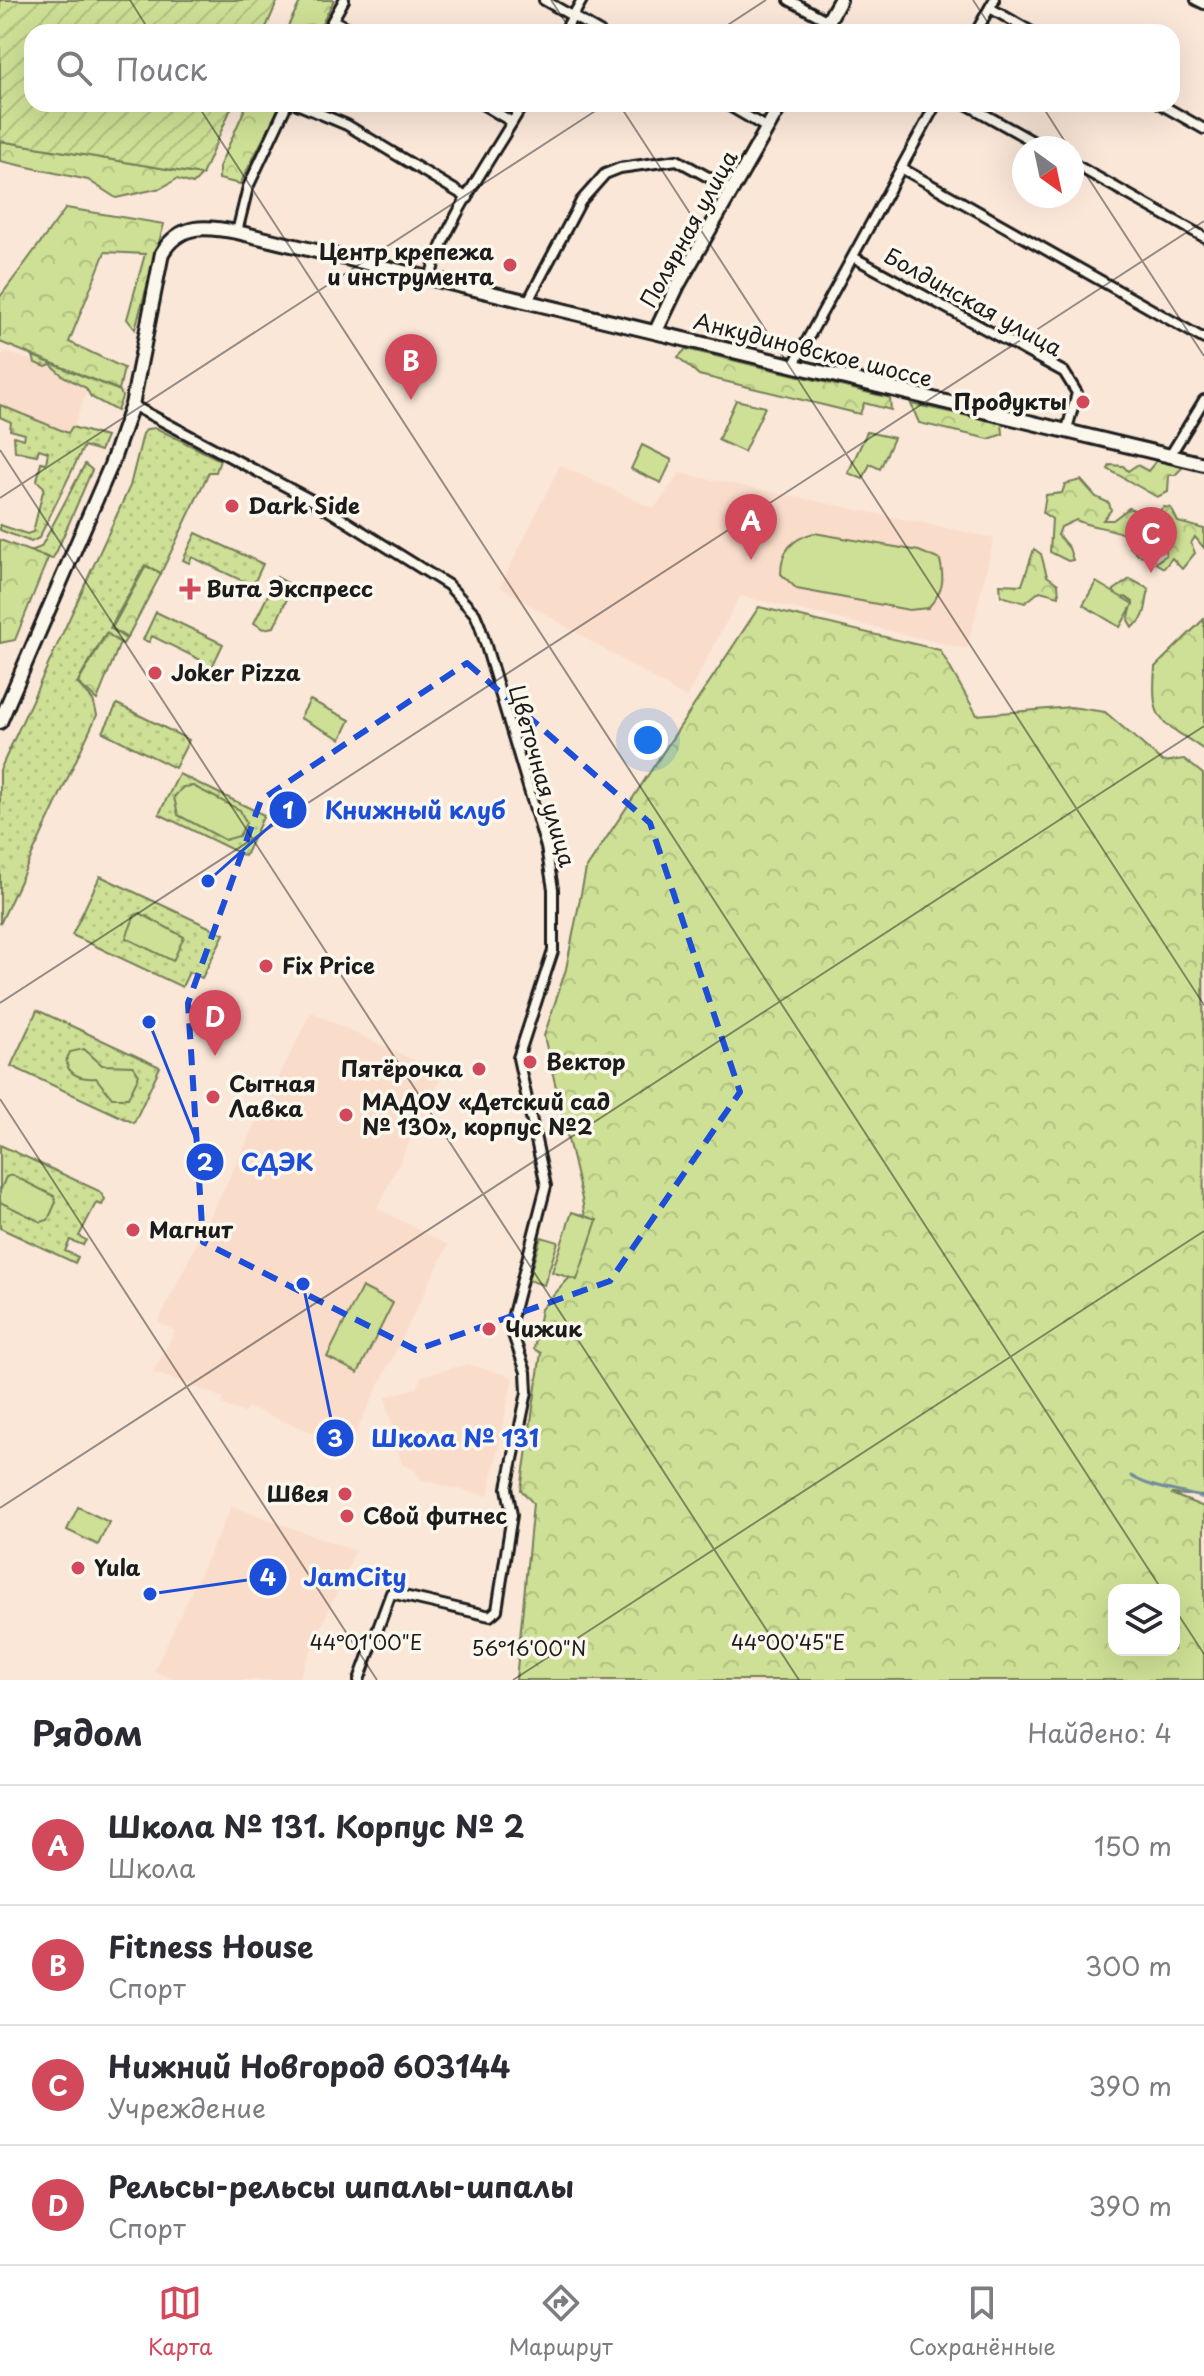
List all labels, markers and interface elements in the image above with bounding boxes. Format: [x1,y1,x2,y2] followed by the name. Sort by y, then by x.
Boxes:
[24,24,1180,112] search box
[52,46,96,90] icon: search
[116,46,207,91] text: Поиск
[1012,136,1084,208] north arrow
[631,143,745,313] street label: Полярная улица
[319,234,494,292] place label: Центр крепежа и инструмента
[879,238,1069,363] street label: Болдинская улица
[501,256,519,274] marker: Центр крепежа и инструмента
[691,303,936,394] street label: Анкудиновское шоссе
[385,334,437,400] pin: B
[954,384,1067,417] place label: Продукты
[1074,393,1092,411] marker: Продукты
[248,488,360,521] place label: Dark Side
[725,494,777,560] pin: A
[223,497,241,515] marker: Dark Side
[1125,507,1177,573] pin: C
[206,571,373,604] place label: Вита Экспресс
[181,580,199,598] marker: Вита Экспресс
[171,655,301,688] place label: Joker Pizza
[146,664,164,682] marker: Joker Pizza
[502,681,585,871] street label: Цветочная улица
[628,720,668,760] your location
[268,786,522,834] callout: Книжный клуб
[282,791,294,827] text: 1
[324,791,506,827] text: Книжный клуб
[282,948,375,981] place label: Fix Price
[257,957,275,975] marker: Fix Price
[189,990,241,1056] pin: D
[546,1044,626,1077] place label: Вектор
[341,1051,464,1084] place label: Пятёрочка
[521,1053,539,1071] marker: Вектор
[470,1060,488,1078] marker: Пятёрочка
[229,1066,316,1124] place label: Сытная Лавка
[362,1084,610,1142] place label: МАДОУ «Детский сад № 130», корпус №2
[204,1088,222,1106] marker: Сытная Лавка
[337,1106,355,1124] marker: МАДОУ «Детский сад № 130», корпус №2
[185,1138,329,1186] callout: СДЭК
[197,1143,214,1179] text: 2
[241,1143,313,1179] text: СДЭК
[149,1212,233,1245] place label: Магнит
[124,1221,142,1239] marker: Магнит
[505,1311,583,1344] place label: Чижик
[480,1320,498,1338] marker: Чижик
[315,1414,556,1462] callout: Школа № 131
[327,1419,343,1455] text: 3
[371,1419,539,1455] text: Школа № 131
[267,1476,329,1509] place label: Швея
[336,1485,354,1503] marker: Швея
[363,1498,507,1531] place label: Свой фитнес
[338,1507,356,1525] marker: Свой фитнес
[94,1550,141,1583] place label: Yula
[248,1553,423,1601] callout: JamCity
[260,1558,276,1594] text: 4
[303,1558,407,1594] text: JamCity
[69,1559,87,1577] marker: Yula
[1108,1584,1180,1656] map controls
[1108,1584,1180,1656] button: layers
[310,1627,422,1657] text: 44°01'00"E
[731,1627,845,1657] text: 44°00'45"E
[472,1633,586,1663] text: 56°16'00"N
[32,1706,143,1758] text: Рядом
[1027,1713,1172,1752] text: Найдено: 4
[108,1803,525,1848] text: Школа № 131. Корпус № 2
[48,1826,68,1865] text: A
[1094,1826,1172,1865] text: 150 m
[108,1848,195,1887] text: Школа
[108,1923,313,1968] text: Fitness House
[49,1946,67,1985] text: B
[1085,1946,1172,1985] text: 300 m
[108,1968,186,2007] text: Спорт
[108,2043,511,2088] text: Нижний Новгород 603144
[48,2066,68,2105] text: C
[1088,2066,1172,2105] text: 390 m
[108,2088,266,2127] text: Учреждение
[108,2163,574,2208] text: Рельсы-рельсы шпалы-шпалы
[48,2186,68,2225] text: D
[1088,2186,1172,2225] text: 390 m
[108,2208,186,2247] text: Спорт
[148,2281,213,2362] tab: Карта
[509,2281,613,2362] tab: Маршрут
[909,2281,1056,2362] tab: Сохранённые

